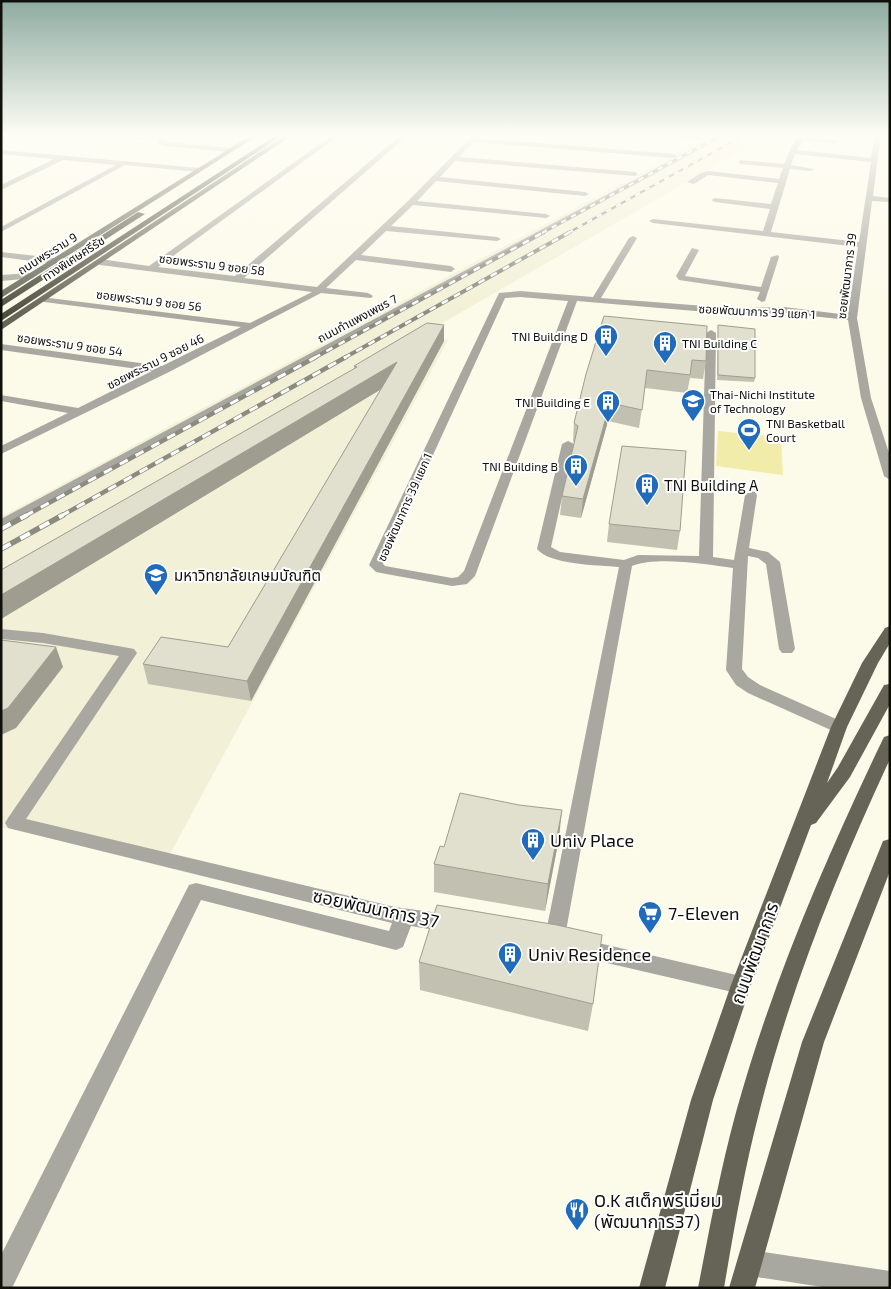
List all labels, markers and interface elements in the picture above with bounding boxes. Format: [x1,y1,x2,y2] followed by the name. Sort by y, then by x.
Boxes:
[15,229,80,277] street label: ถนนพระราม 9
[834,232,858,320] street label: ซอยพัฒนาการ 39
[39,233,107,283] street label: ทางพิเศษศรีรัช
[158,251,266,277] street label: ซอยพระราม 9 ซอย 58
[96,287,203,313] street label: ซอยพระราม 9 ซอย 56
[315,291,399,345] street label: ถนนกำแพงเพชร 7
[698,301,816,321] street label: ซอยพัฒนาการ 39 แยก 1
[593,323,619,357] building icon: TNI Building D
[512,329,588,343] place label: TNI Building D
[16,330,124,358] street label: ซอยพระราม 9 ซอย 54
[104,330,206,391] street label: ซอยพระราม 9 ซอย 46
[652,330,678,364] building icon: TNI Building C
[682,336,757,350] place label: TNI Building C
[710,387,815,415] place label: Thai-Nichi Institute of Technology
[680,388,706,422] school or university icon: Thai-Nichi Institute of Technology
[595,389,621,423] building icon: TNI Building E
[515,395,590,409] place label: TNI Building E
[766,416,845,444] place label: TNI Basketball Court
[736,417,762,451] sports icon: TNI Basketball Court
[374,451,434,563] street label: ซอยพัฒนาการ 39 แยก 1
[563,453,589,487] building icon: TNI Building B
[482,459,558,473] place label: TNI Building B
[634,472,660,506] building icon: TNI Building A
[664,476,759,494] place label: TNI Building A
[143,562,169,596] school or university icon: มหาวิทยาลัยเกษมบัณฑิต
[174,566,321,584] place label: มหาวิทยาลัยเกษมบัณฑิต
[520,827,546,861] building icon: Univ Place
[550,829,634,851] place label: Univ Place
[311,884,441,932] street label: ซอยพัฒนาการ 37
[725,899,783,1007] street label: ถนนพัฒนาการ
[637,900,663,934] supermarket icon: 7-Eleven
[668,902,740,924] place label: 7-Eleven
[497,941,523,975] building icon: Univ Residence
[528,943,651,965] place label: Univ Residence
[594,1188,722,1232] place label: O.K สเต็กพรีเมี่ยม (พัฒนาการ37)
[564,1197,590,1231] restaurant icon: O.K สเต็กพรีเมี่ยม (พัฒนาการ37)

